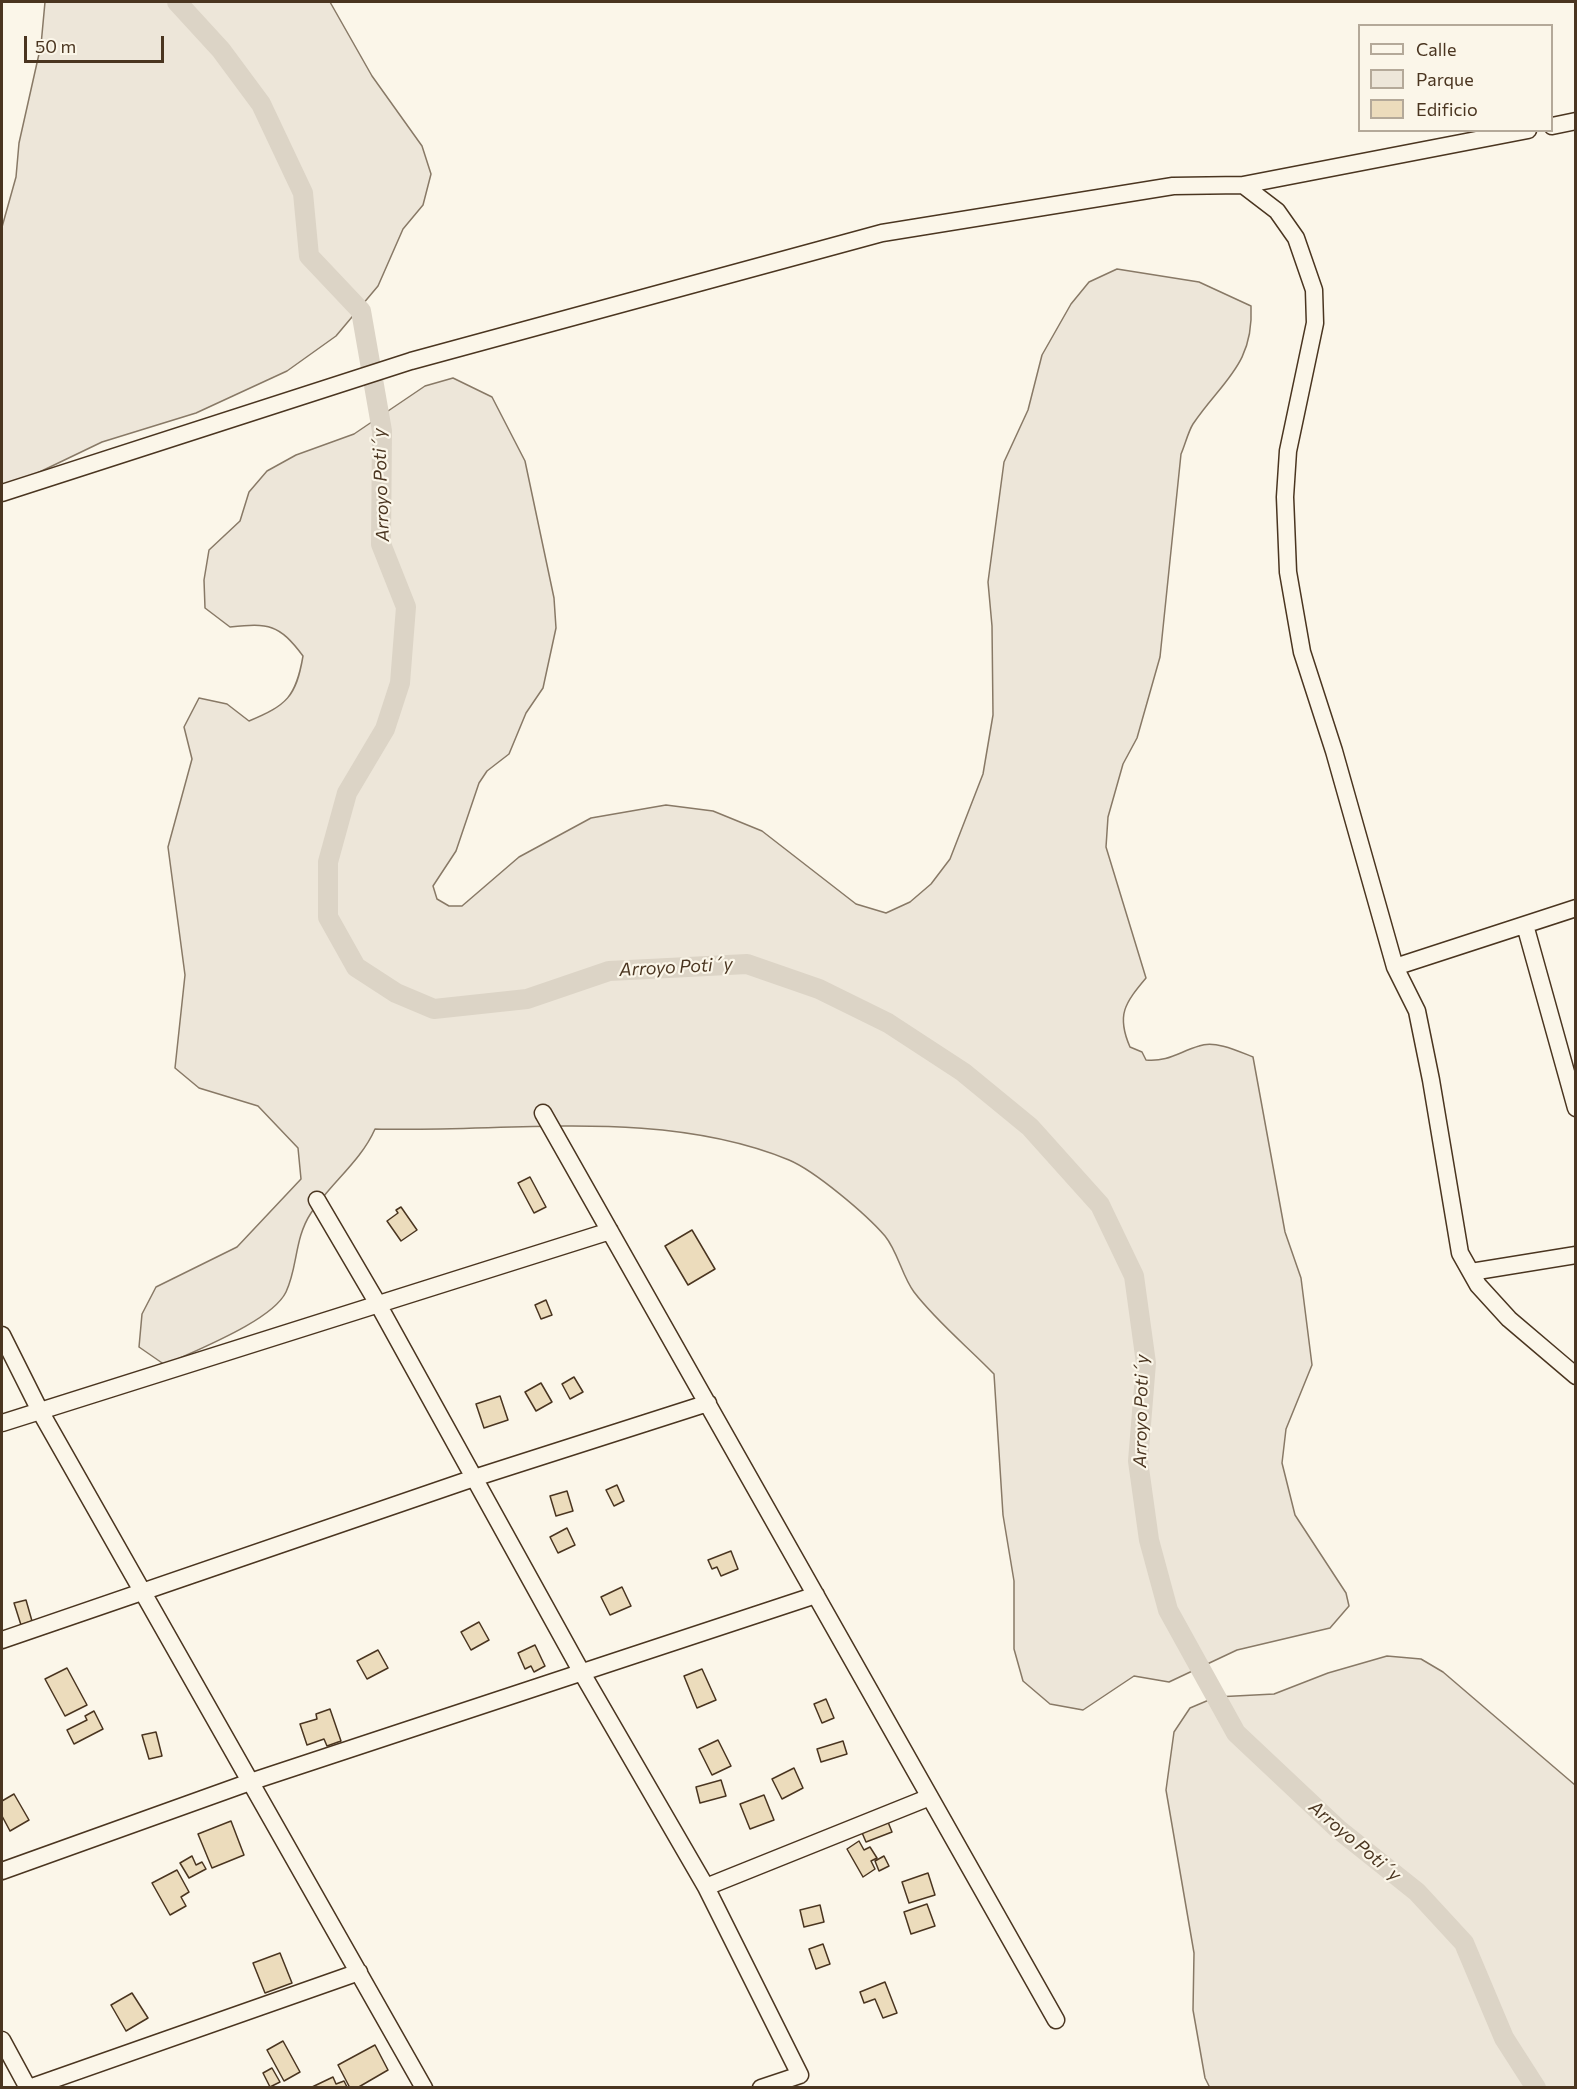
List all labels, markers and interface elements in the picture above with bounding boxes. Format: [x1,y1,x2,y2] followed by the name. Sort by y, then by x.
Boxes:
[27,24,166,62] scale bar
[1358,24,1553,132] legend
[35,35,76,57] text: 50 m
[1416,38,1456,60] text: Calle
[1416,68,1474,90] text: Parque
[1416,98,1478,120] text: Edificio
[368,428,394,542] water label: Arroyo Poti´y
[619,953,733,981] water label: Arroyo Poti´y
[1129,1354,1153,1468] water label: Arroyo Poti´y
[1305,1796,1405,1886] water label: Arroyo Poti´y

